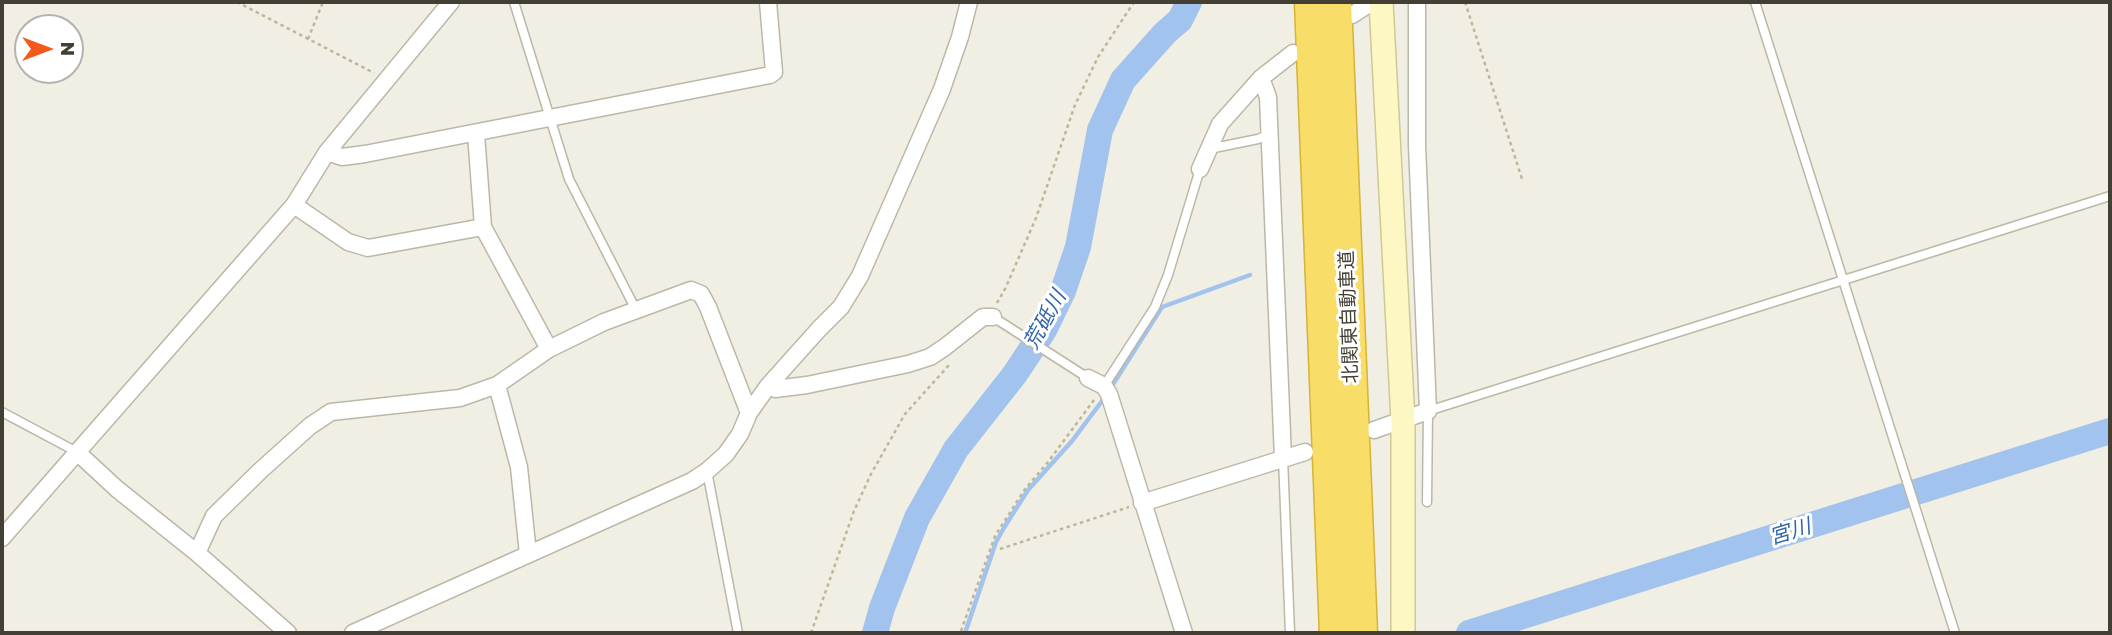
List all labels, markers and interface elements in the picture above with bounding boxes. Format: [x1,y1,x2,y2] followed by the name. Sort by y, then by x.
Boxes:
[14,14,84,84] north arrow
[57,42,80,56] text: N
[1335,250,1363,384] street label: 北関東自動車道
[1019,286,1071,354] water label: 荒砥川
[1766,514,1814,550] water label: 宮川

